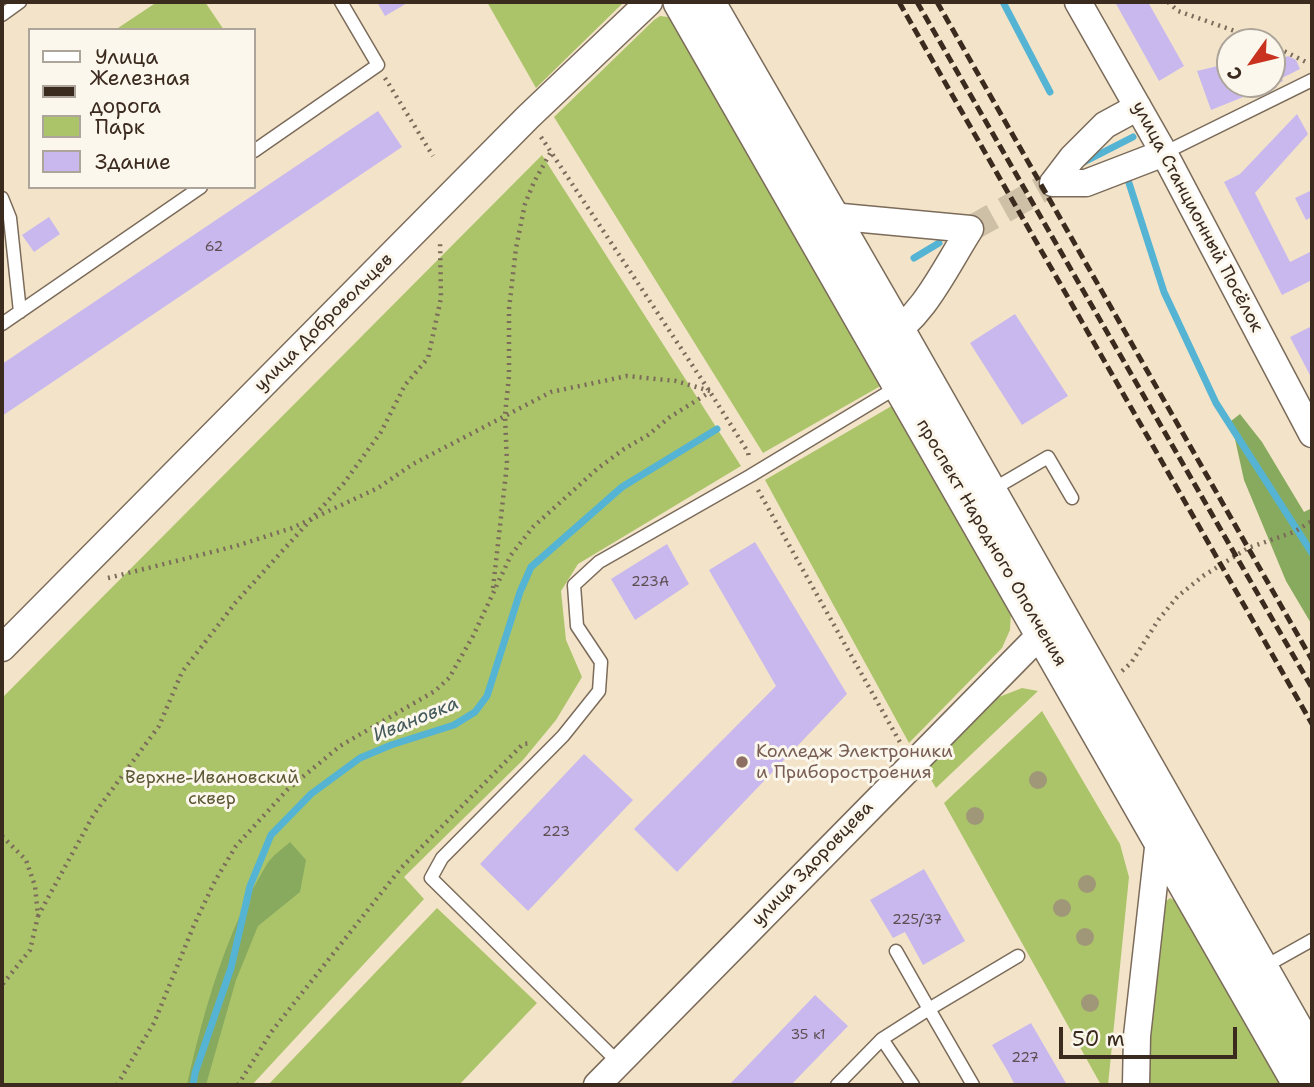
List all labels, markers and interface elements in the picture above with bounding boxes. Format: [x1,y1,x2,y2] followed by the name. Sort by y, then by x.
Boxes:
[28,28,256,189] legend
[1216,28,1286,98] north arrow
[95,43,158,71] text: Улица
[1221,62,1248,86] text: С
[90,64,190,120] text: Железная дорога
[1127,98,1267,336] street label: улица Станционный Посёлок
[95,113,145,141] text: Парк
[95,148,171,176] text: Здание
[205,239,223,255] house number: 62
[250,249,398,397] street label: улица Добровольцев
[911,415,1071,671] street label: проспект Народного Ополчения
[631,574,669,590] house number: 223А
[370,693,462,747] water label: Ивановка
[756,741,953,784] place label: Колледж Электроники и Приборостроения
[734,754,750,770] marker: Колледж Электроники и Приборостроения
[125,767,299,810] park label: Верхне-Ивановский сквер
[748,797,878,931] street label: улица Здоровцева
[542,824,570,840] house number: 223
[892,912,942,928] house number: 225/37
[1062,1014,1240,1058] scale bar
[1072,1025,1125,1053] text: 50 m
[790,1027,826,1043] house number: 35 к1
[1011,1050,1039,1066] house number: 227

